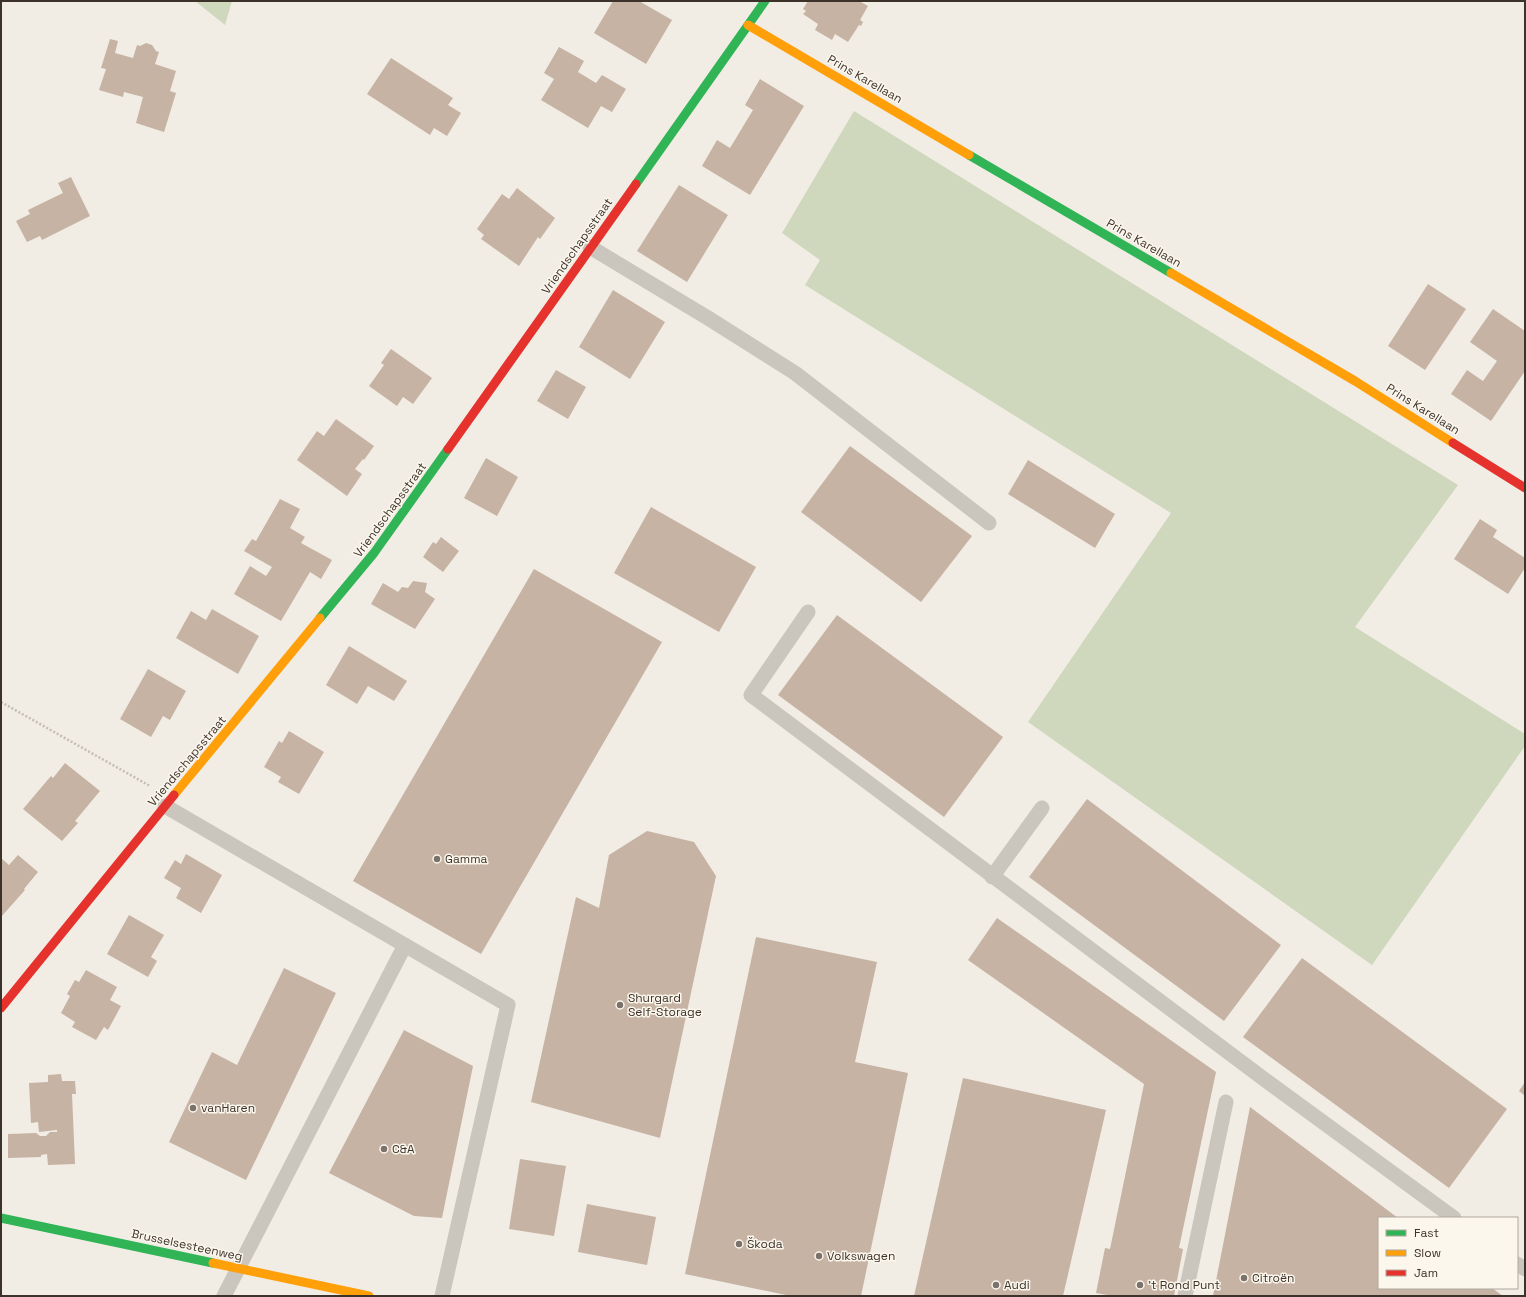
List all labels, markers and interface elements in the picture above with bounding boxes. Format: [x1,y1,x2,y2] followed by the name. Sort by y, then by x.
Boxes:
[825,51,905,107] street label: Prins Karellaan
[538,195,616,297] street label: Vriendschapsstraat
[1104,215,1184,271] street label: Prins Karellaan
[1383,380,1463,438] street label: Prins Karellaan
[350,459,430,561] street label: Vriendschapsstraat
[144,712,230,810] street label: Vriendschapsstraat
[445,851,487,867] place label: Gamma
[432,854,442,864] marker: Gamma
[628,990,702,1020] place label: Shurgard Self-Storage
[615,1000,625,1010] marker: Shurgard Self-Storage
[201,1100,255,1116] place label: vanHaren
[188,1103,198,1113] marker: vanHaren
[392,1141,415,1157] place label: C&A
[379,1144,389,1154] marker: C&A
[1378,1217,1518,1289] legend
[130,1225,244,1265] street label: Brusselsesteenweg
[1414,1225,1439,1241] text: Fast
[747,1236,783,1252] place label: Škoda
[734,1239,744,1249] marker: Škoda
[1414,1245,1441,1261] text: Slow
[827,1248,895,1264] place label: Volkswagen
[814,1251,824,1261] marker: Volkswagen
[1414,1265,1438,1281] text: Jam
[1252,1270,1294,1286] place label: Citroën
[1239,1273,1249,1283] marker: Citroën
[1004,1277,1030,1293] place label: Audi
[1148,1277,1220,1293] place label: 't Rond Punt
[991,1280,1001,1290] marker: Audi
[1135,1280,1145,1290] marker: 't Rond Punt

